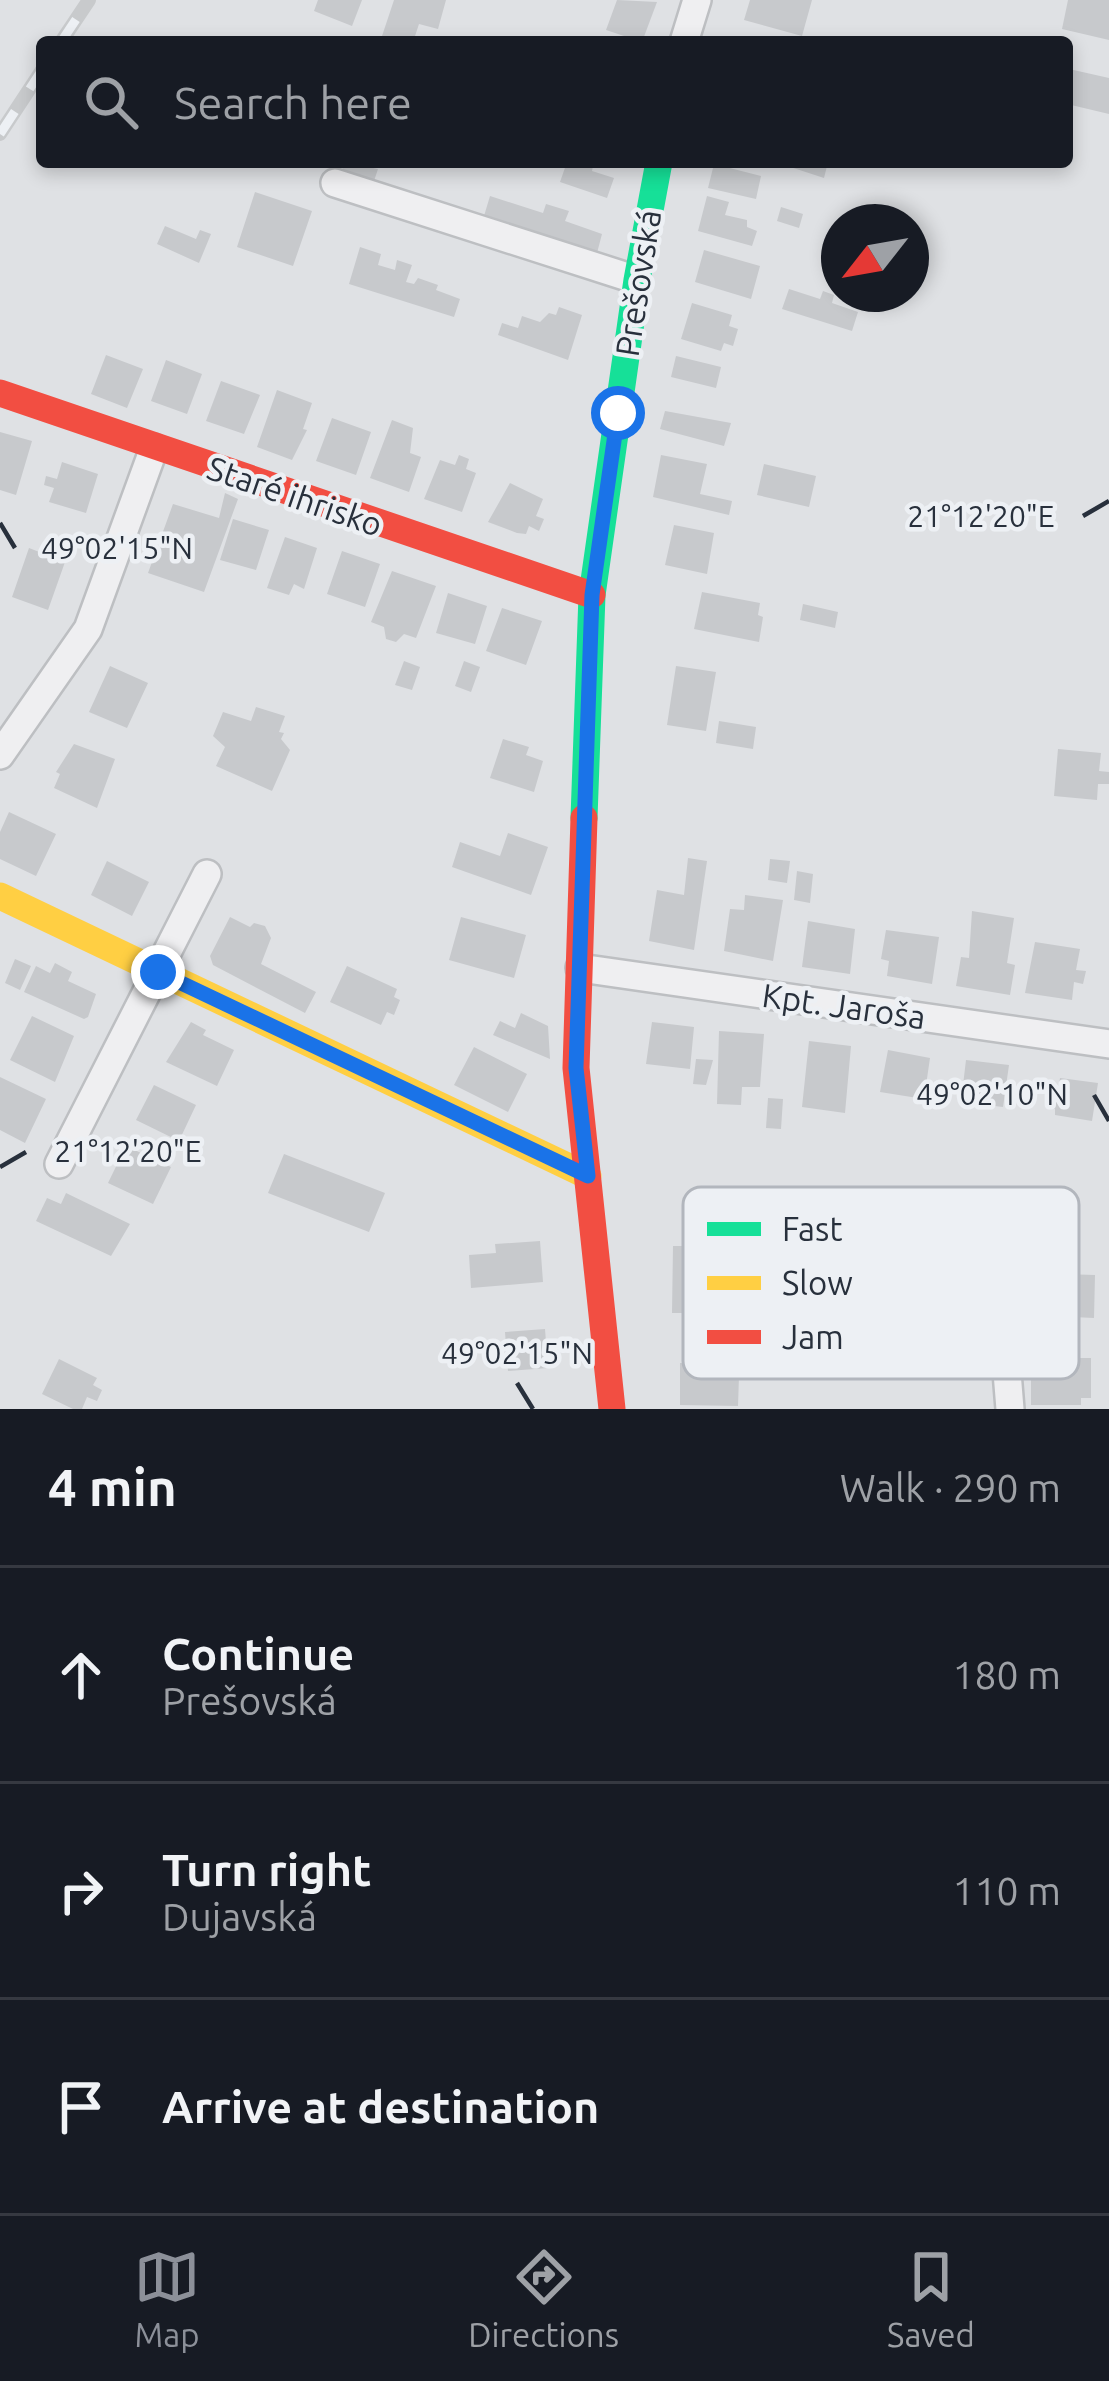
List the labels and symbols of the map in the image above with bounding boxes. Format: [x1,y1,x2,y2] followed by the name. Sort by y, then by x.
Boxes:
[821,204,929,312] north arrow
[608,207,667,359] street label: Prešovská
[591,386,645,440] route start
[203,448,387,543] street label: Staré ihrisko
[907,499,1055,533] text: 21°12'20"E
[41,531,193,565] text: 49°02'15"N
[131,945,185,999] route end
[760,976,928,1035] street label: Kpt. Jaroša
[916,1077,1068,1111] text: 49°02'10"N
[54,1134,202,1168] text: 21°12'20"E
[683,1187,1079,1379] legend
[782,1210,842,1247] text: Fast
[782,1264,853,1301] text: Slow
[782,1318,844,1355] text: Jam
[441,1336,593,1370] text: 49°02'15"N

